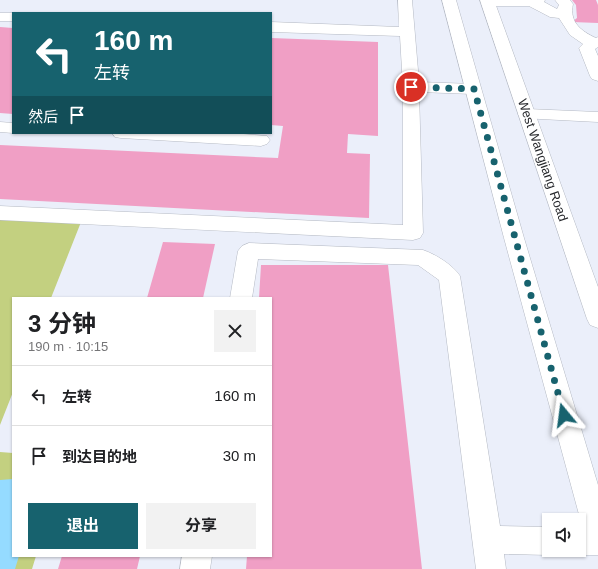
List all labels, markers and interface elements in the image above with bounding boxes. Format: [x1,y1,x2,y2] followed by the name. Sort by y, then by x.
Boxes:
[94,25,173,56] text: 160 m
[28,28,80,80] icon: left
[94,63,130,83] text: 左转
[394,70,428,104] pin
[400,76,422,98] icon: arrive
[515,97,571,223] street label: West Wangjiang Road
[66,104,88,126] icon: arrive
[28,108,58,125] text: 然后
[28,310,96,337] text: 3 分钟
[214,310,256,352] button: close
[28,339,108,354] text: 190 m · 10:15
[28,385,50,407] icon: left
[214,387,256,404] text: 160 m
[62,388,92,405] text: 左转
[543,394,585,436] position arrow
[28,445,50,467] icon: arrive
[223,447,256,464] text: 30 m
[62,448,137,465] text: 到达目的地
[28,503,138,549] button: 退出
[146,503,256,549] button: 分享
[542,513,586,557] map controls
[542,513,586,557] button: sound

